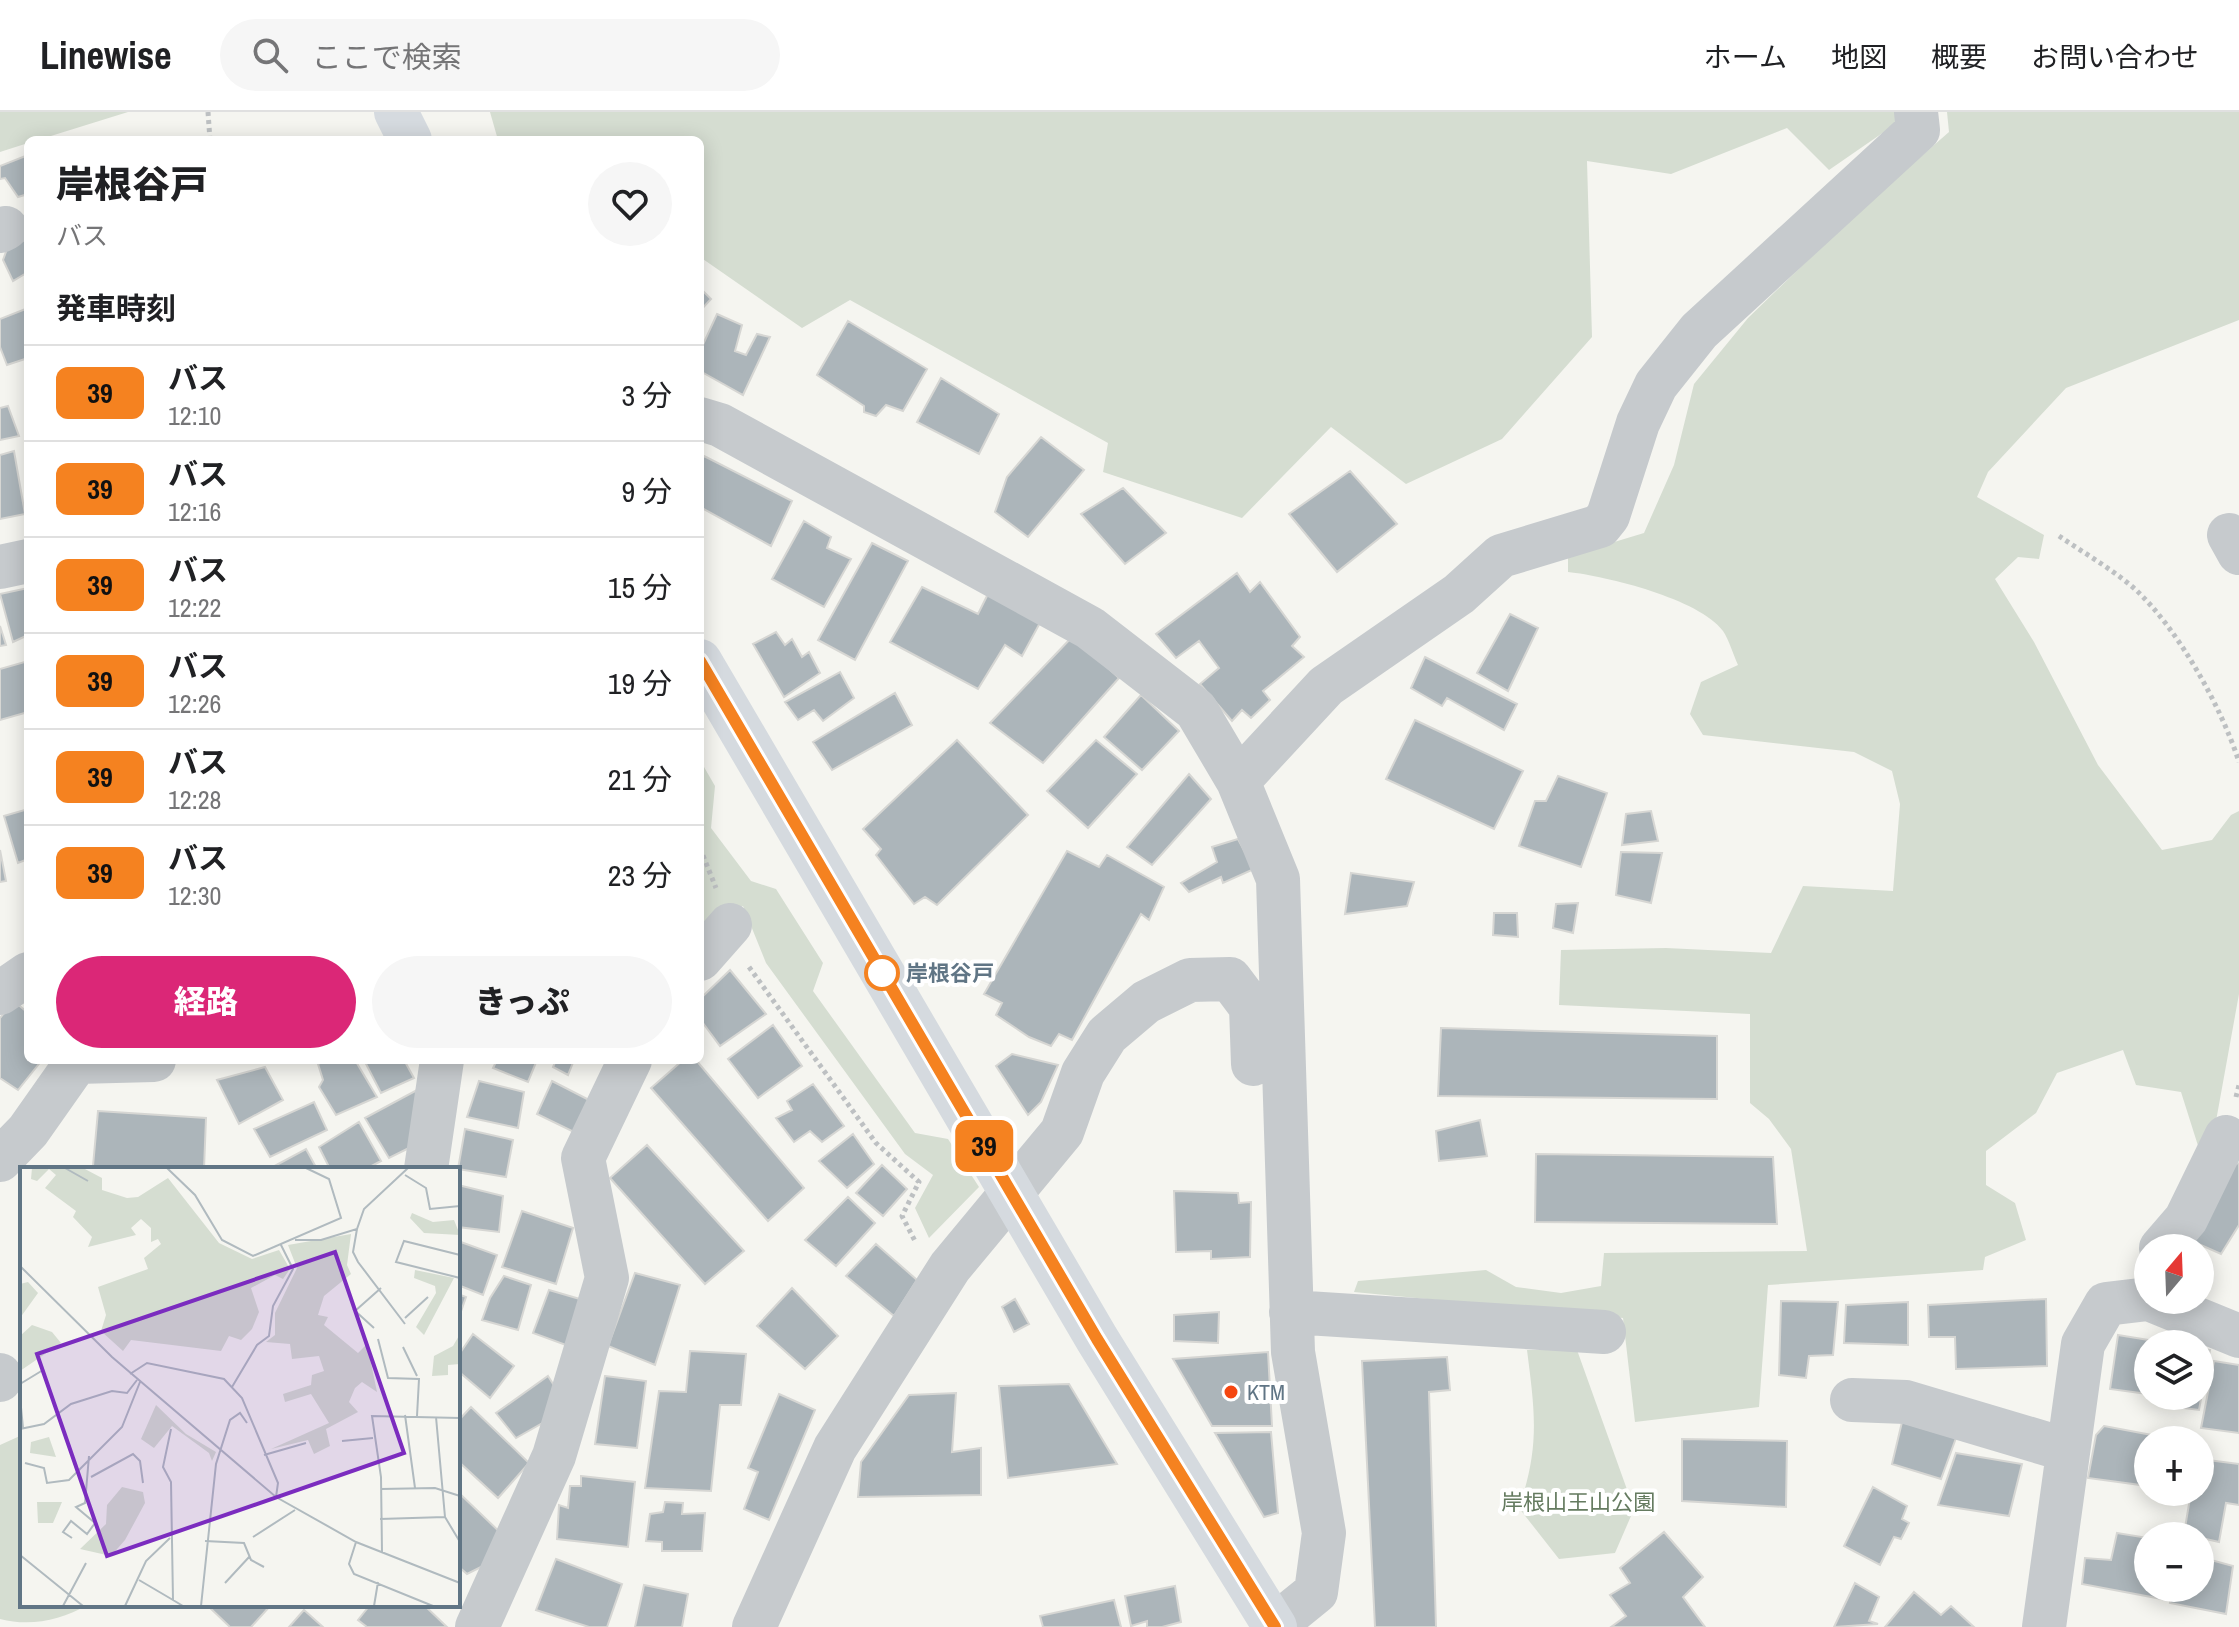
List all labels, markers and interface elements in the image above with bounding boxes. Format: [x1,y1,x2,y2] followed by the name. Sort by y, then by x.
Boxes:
[220,19,780,91] search box
[40,30,172,81] text: Linewise
[248,33,292,77] icon: search
[312,37,462,77] text: ここで検索
[1704,38,1787,76] text: ホーム
[1831,38,1887,76] text: 地図
[1931,38,1987,76] text: 概要
[2031,38,2199,76] text: お問い合わせ
[56,159,208,210] text: 岸根谷戸
[588,162,672,246] button: heart
[56,218,108,253] text: バス
[56,288,176,328] text: 発車時刻
[168,358,228,398] text: バス
[87,374,113,412] text: 39
[621,375,672,415] text: 3 分
[168,398,221,433] text: 12:10
[168,454,228,494] text: バス
[87,470,113,508] text: 39
[621,471,672,511] text: 9 分
[168,494,221,529] text: 12:16
[168,550,228,590] text: バス
[87,566,113,604] text: 39
[608,567,672,607] text: 15 分
[168,590,221,625] text: 12:22
[168,646,228,686] text: バス
[87,662,113,700] text: 39
[608,663,672,703] text: 19 分
[168,686,221,721] text: 12:26
[168,742,228,782] text: バス
[87,758,113,796] text: 39
[608,759,672,799] text: 21 分
[168,782,221,817] text: 12:28
[168,838,228,878] text: バス
[87,854,113,892] text: 39
[608,855,672,895] text: 23 分
[168,878,221,913] text: 12:30
[56,956,356,1048] button: 経路
[372,956,672,1048] button: きっぷ
[865,956,899,990] marker: 岸根谷戸
[906,958,994,988] place label: 岸根谷戸
[948,1120,1020,1172] line badge: 39
[971,1127,997,1165] text: 39
[20,1167,460,1607] inset map
[2134,1234,2214,1314] north arrow
[2134,1234,2214,1602] map controls
[2134,1330,2214,1410] button: layers
[1247,1377,1285,1407] place label: KTM
[1222,1383,1240,1401] marker: KTM
[2134,1426,2214,1506] button: +
[1501,1487,1655,1517] park label: 岸根山王山公園
[2134,1522,2214,1602] button: −

